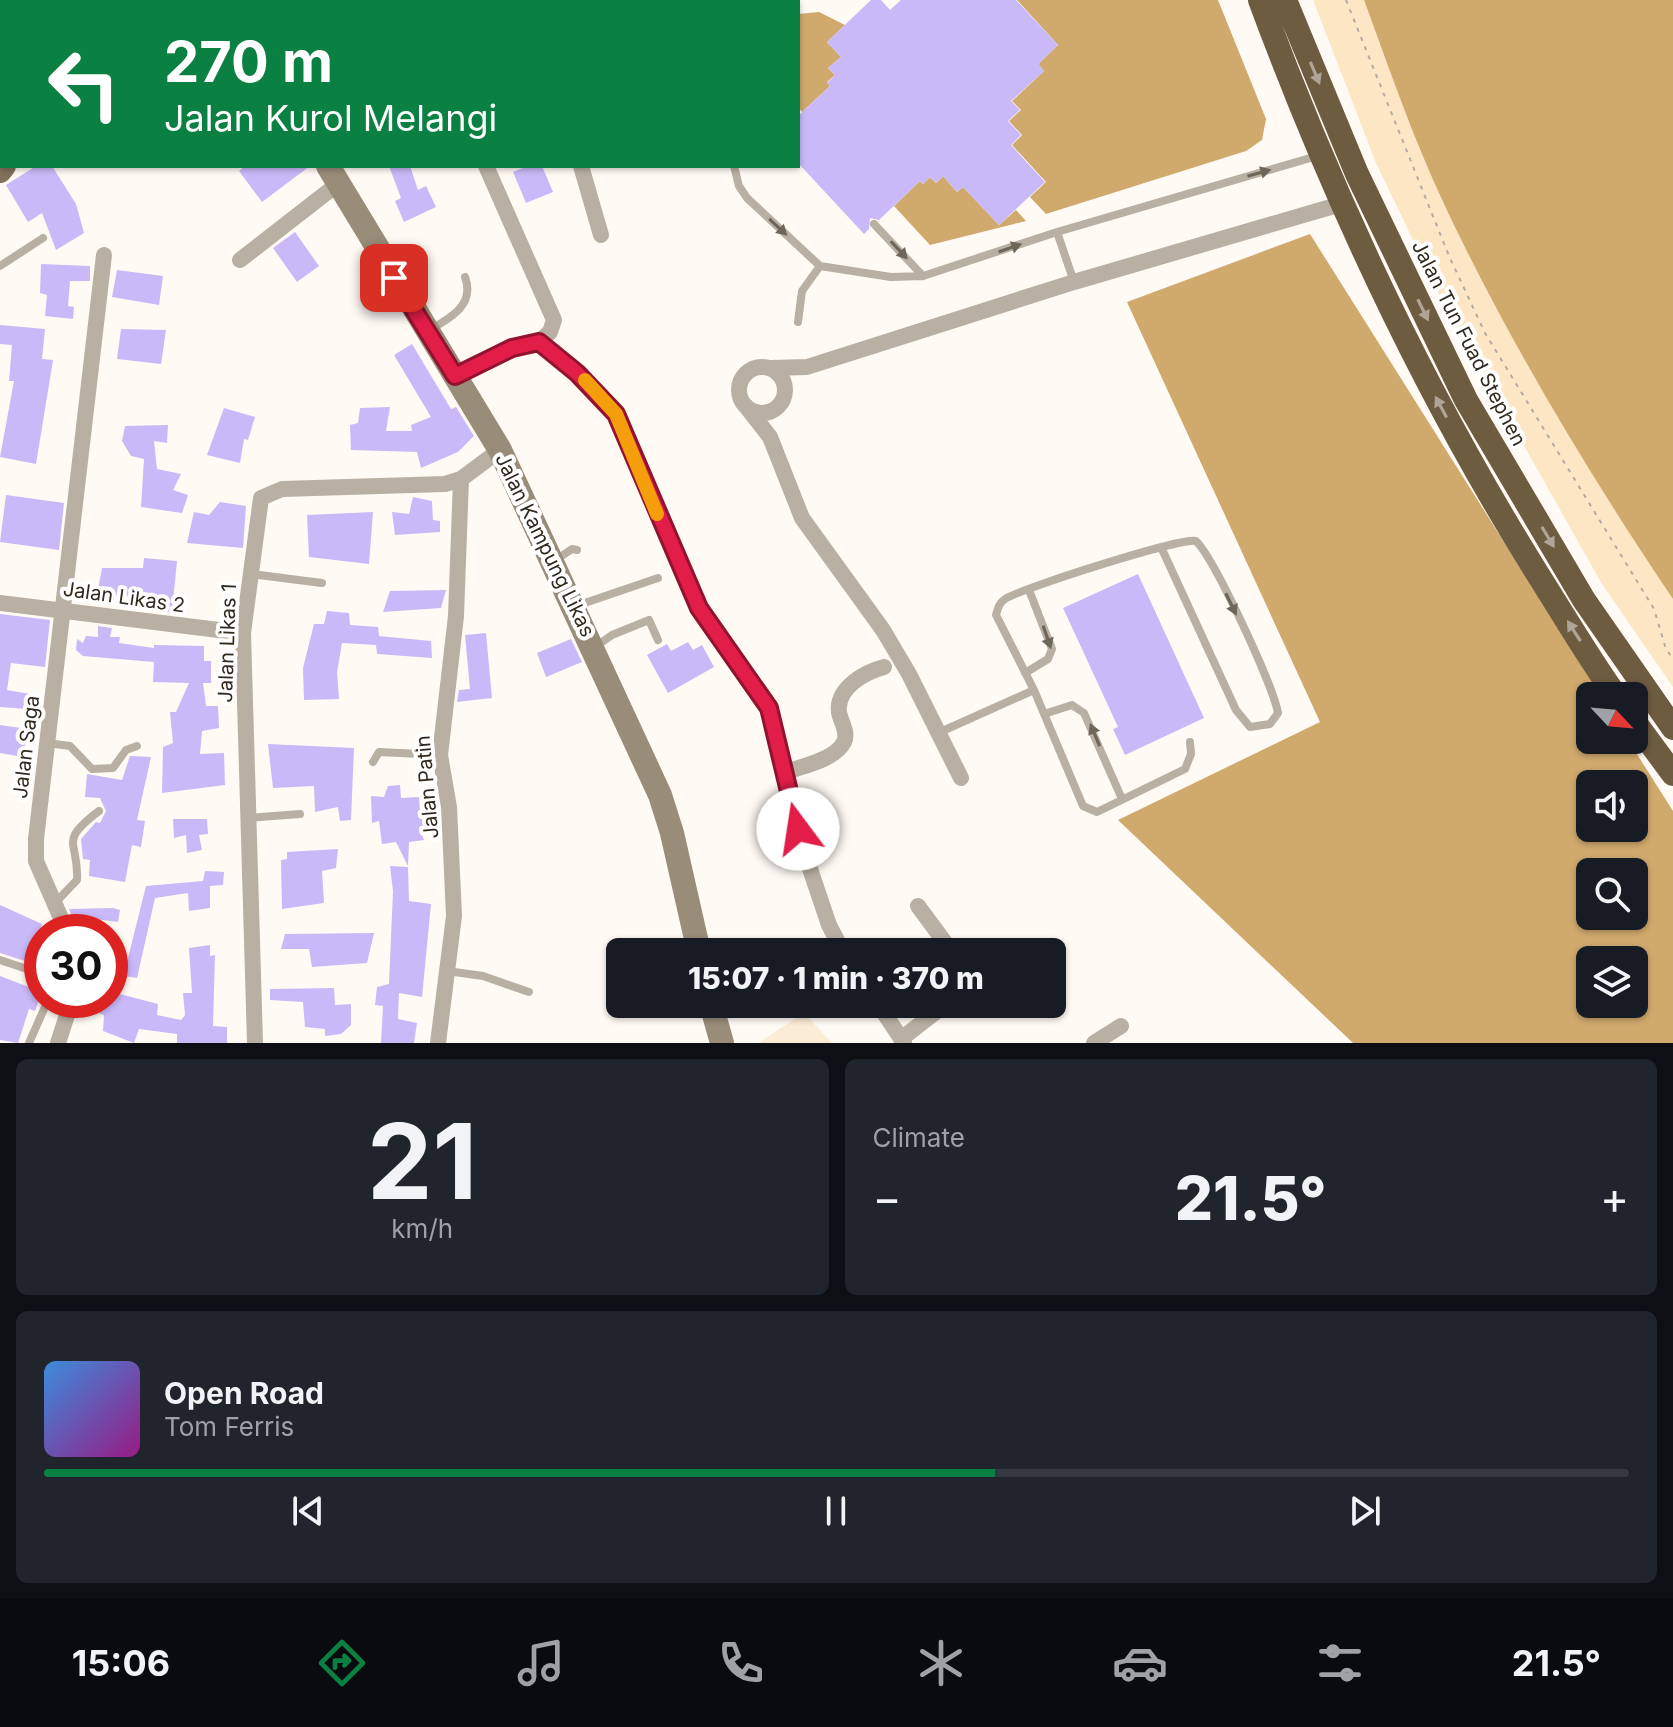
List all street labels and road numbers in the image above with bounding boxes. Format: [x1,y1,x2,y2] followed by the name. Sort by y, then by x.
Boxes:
[1407,236,1531,450] street label: Jalan Tun Fuad Stephen
[490,449,600,641] street label: Jalan Kampung Likas
[61,577,187,617] street label: Jalan Likas 2
[213,583,241,703] street label: Jalan Likas 1
[8,694,44,800] street label: Jalan Saga
[411,734,443,840] street label: Jalan Patin

